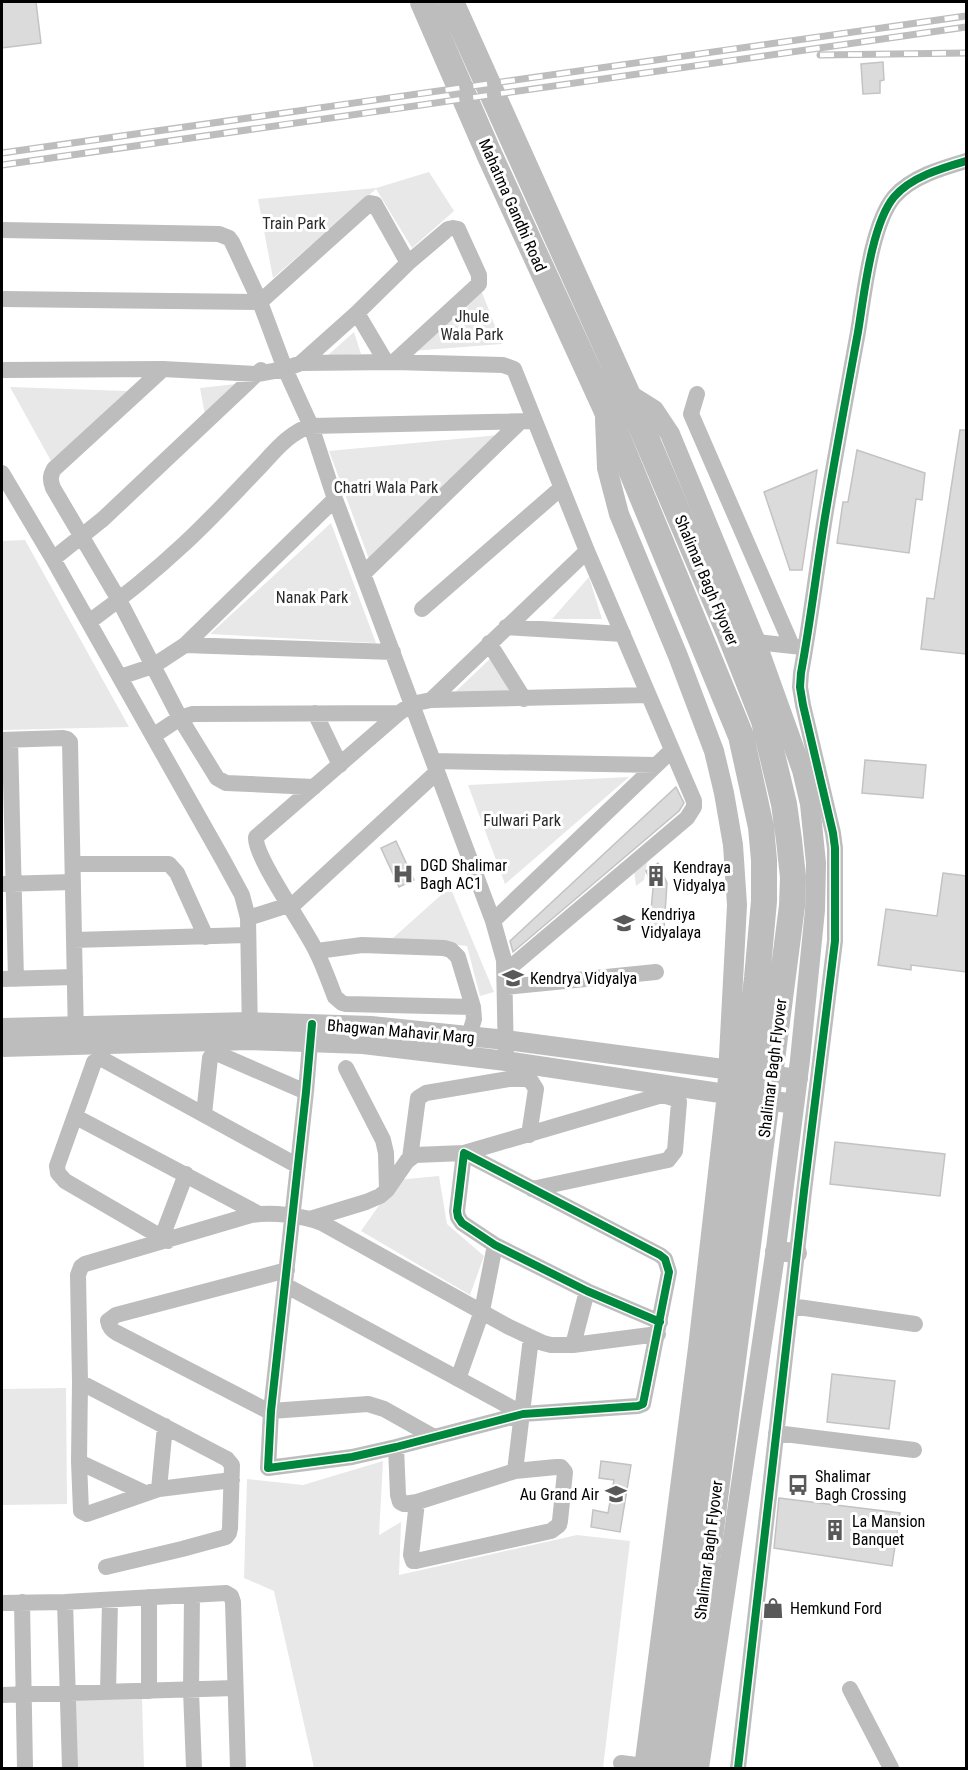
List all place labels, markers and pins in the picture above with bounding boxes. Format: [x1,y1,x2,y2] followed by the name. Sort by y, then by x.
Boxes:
[420,856,507,893] place label: DGD Shalimar Bagh AC1
[673,858,731,895] place label: Kendraya Vidyalya
[391,862,415,886] hospital icon: DGD Shalimar Bagh AC1
[644,864,668,888] building icon: Kendraya Vidyalya
[641,905,701,942] place label: Kendriya Vidyalaya
[612,911,636,935] school or university icon: Kendriya Vidyalaya
[501,966,525,990] school or university icon: Kendrya Vidyalya
[530,969,637,988] place label: Kendrya Vidyalya
[815,1467,906,1504] place label: Shalimar Bagh Crossing
[786,1473,810,1497] bus stop icon: Shalimar Bagh Crossing
[604,1482,628,1506] school or university icon: Au Grand Air
[520,1485,599,1504] place label: Au Grand Air
[852,1512,925,1549] place label: La Mansion Banquet
[823,1518,847,1542] building icon: La Mansion Banquet
[761,1596,785,1620] shop icon: Hemkund Ford
[790,1599,882,1618] place label: Hemkund Ford

